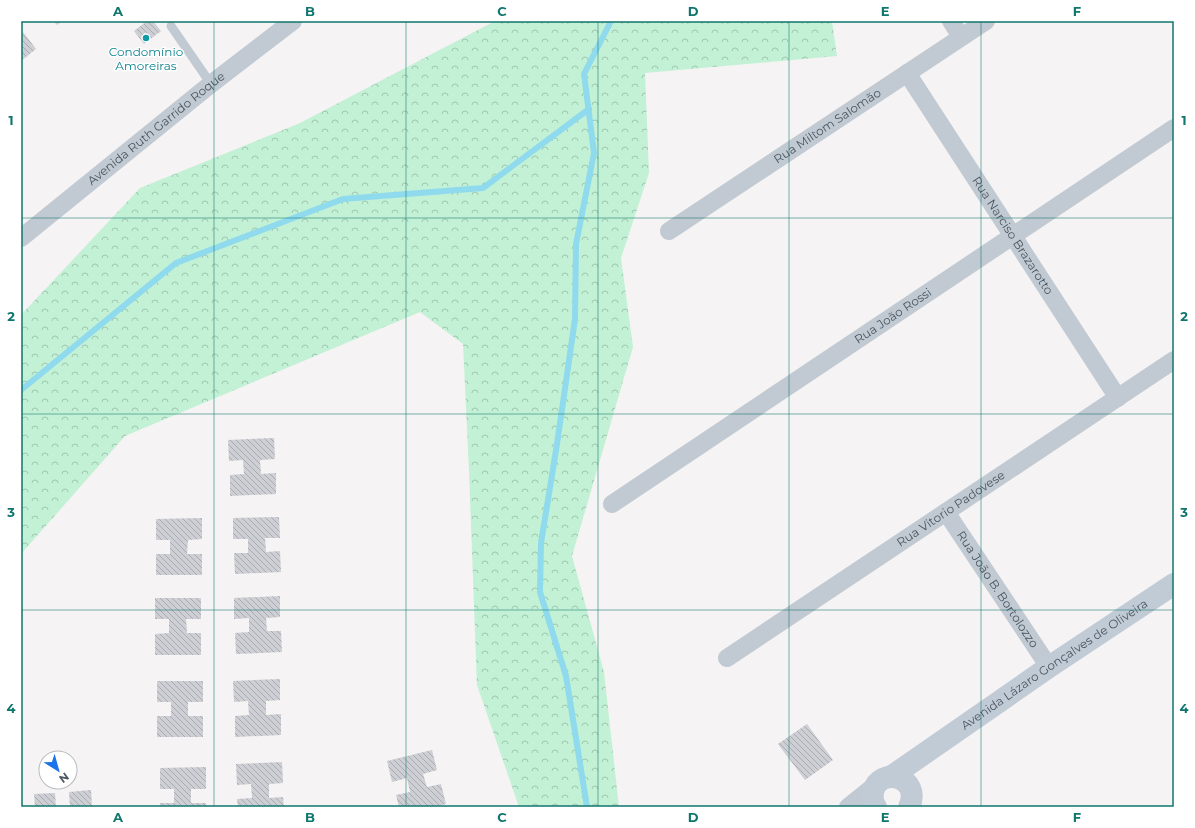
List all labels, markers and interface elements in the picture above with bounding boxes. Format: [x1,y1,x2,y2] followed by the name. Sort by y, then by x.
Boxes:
[112,3,124,19] text: A
[305,3,315,19] text: B
[497,3,507,19] text: C
[688,3,699,19] text: D
[881,3,890,19] text: E
[1073,3,1081,19] text: F
[141,33,151,43] marker: Condomínio Amoreiras
[109,44,183,73] place label: Condomínio Amoreiras
[84,68,228,188] street label: Avenida Ruth Garrido Roque
[771,85,884,167] street label: Rua Miltom Salomão
[8,112,14,128] text: 1
[1181,112,1187,128] text: 1
[969,174,1057,297] street label: Rua Narciso Brazarotto
[851,285,934,347] street label: Rua João Rossi
[7,308,15,324] text: 2
[1180,308,1188,324] text: 2
[894,467,1007,550] street label: Rua Vitorio Padovese
[6,504,15,520] text: 3
[1179,504,1188,520] text: 3
[954,528,1042,650] street label: Rua João B. Bortolozzo
[958,596,1150,733] street label: Avenida Lázaro Gonçalves de Oliveira
[7,700,16,716] text: 4
[1180,700,1189,716] text: 4
[38,750,78,790] north arrow
[56,770,72,786] text: N
[112,809,124,825] text: A
[305,809,315,825] text: B
[497,809,507,825] text: C
[688,809,699,825] text: D
[881,809,890,825] text: E
[1073,809,1081,825] text: F

